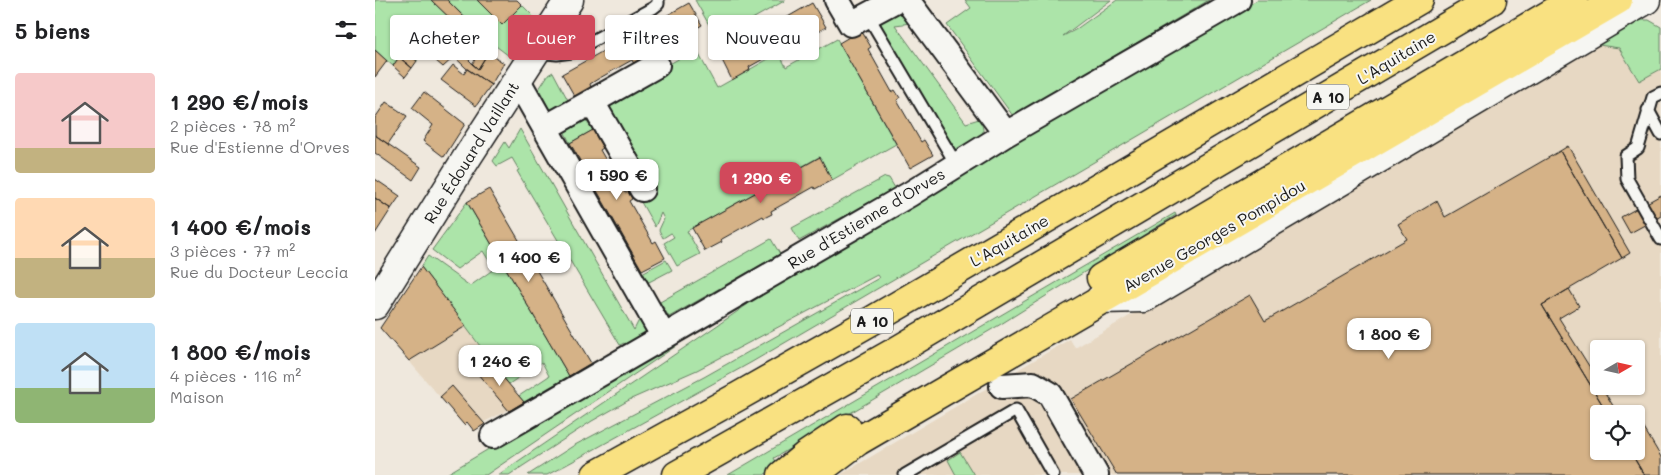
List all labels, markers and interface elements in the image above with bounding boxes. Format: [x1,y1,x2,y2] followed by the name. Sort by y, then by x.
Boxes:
[390,15,498,60] chip: Acheter
[508,15,595,60] chip: Louer
[605,15,698,60] chip: Filtres
[708,15,819,60] chip: Nouveau
[332,16,360,44] icon: filters
[15,17,90,44] text: 5 biens
[1353,25,1439,89] street label: L'Aquitaine
[419,77,523,227] street label: Rue Édouard Vaillant
[1307,84,1349,110] road number: A 10
[170,88,309,115] text: 1 290 €/mois
[55,93,115,153] icon: home
[170,115,296,136] text: 2 pièces · 78 m²
[170,136,350,157] text: Rue d'Estienne d'Orves
[571,158,663,201] pin: 1 590 €
[715,162,807,204] pin: 1 290 €
[784,163,948,273] street label: Rue d'Estienne d'Orves
[587,164,647,185] text: 1 590 €
[731,167,791,188] text: 1 290 €
[1119,174,1309,296] street label: Avenue Georges Pompidou
[966,209,1052,271] street label: L'Aquitaine
[170,213,311,240] text: 1 400 €/mois
[55,218,115,278] icon: home
[170,240,295,261] text: 3 pièces · 77 m²
[483,240,575,283] pin: 1 400 €
[498,246,560,267] text: 1 400 €
[170,261,349,282] text: Rue du Docteur Leccia
[851,308,893,334] road number: A 10
[1343,318,1435,360] pin: 1 800 €
[1358,323,1420,344] text: 1 800 €
[170,338,311,365] text: 1 800 €/mois
[1590,340,1645,395] north arrow
[1590,340,1645,460] map controls
[55,343,115,403] icon: home
[454,344,546,387] pin: 1 240 €
[470,350,530,371] text: 1 240 €
[170,365,301,386] text: 4 pièces · 116 m²
[170,386,224,407] text: Maison
[1590,405,1645,460] button: locate

